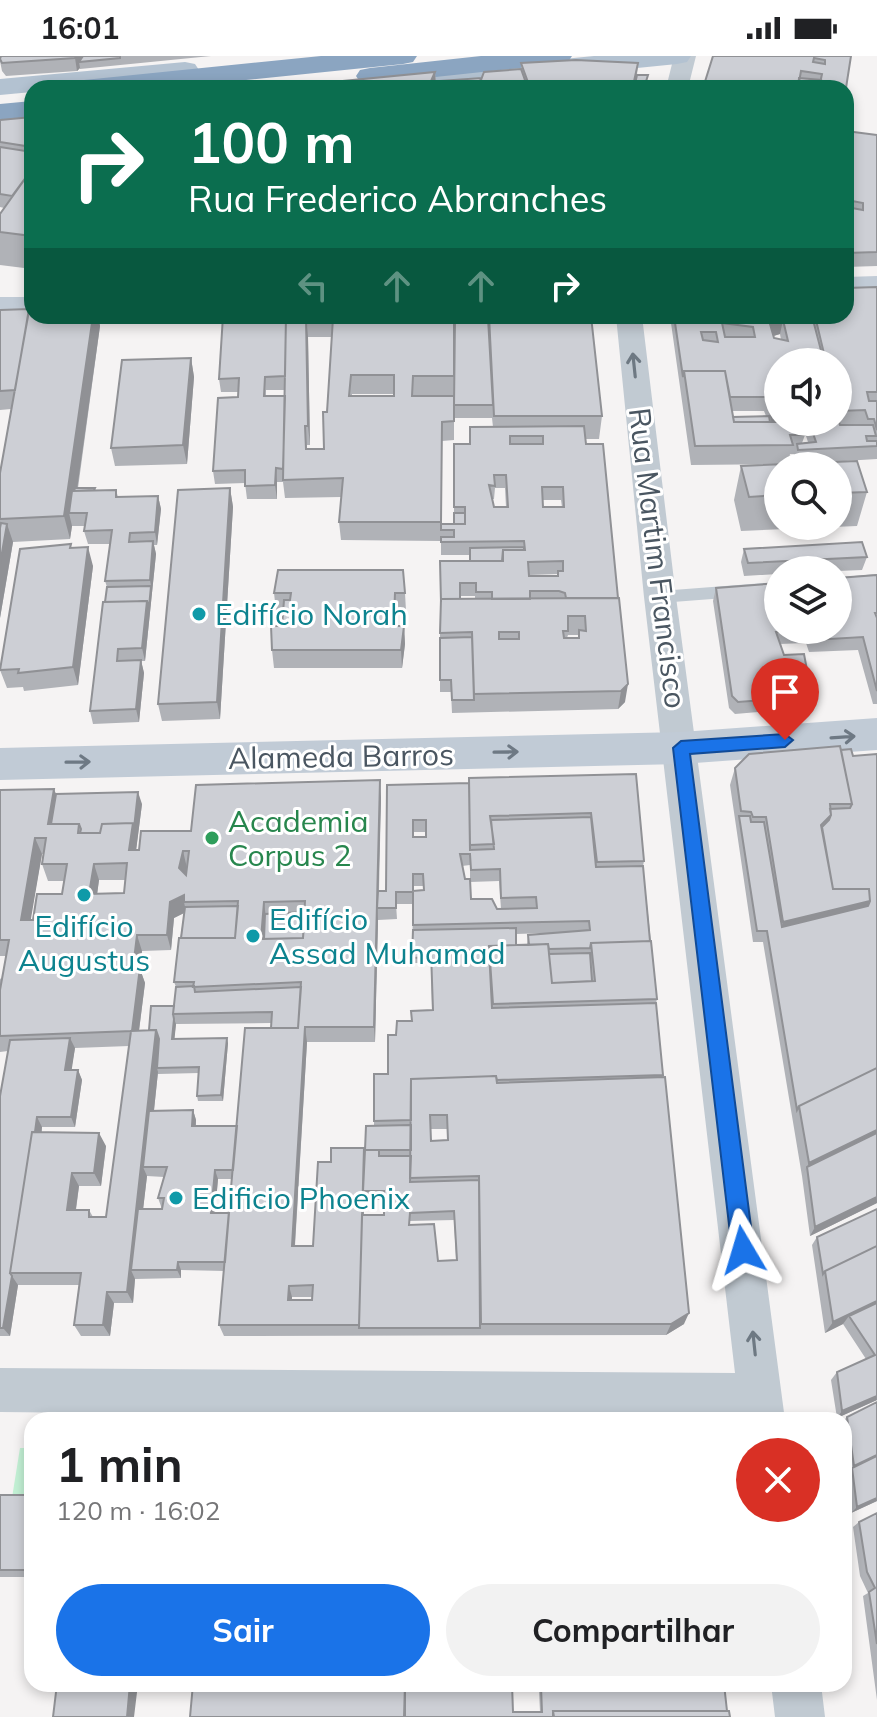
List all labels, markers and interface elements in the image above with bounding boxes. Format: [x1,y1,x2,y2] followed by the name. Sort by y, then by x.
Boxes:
[40,9,119,47] text: 16:01
[188,107,355,177] text: 100 m
[56,112,160,216] icon: right
[188,176,607,221] text: Rua Frederico Abranches
[291,264,335,308] icon: left
[375,264,419,308] icon: ahead
[459,264,503,308] icon: ahead
[543,264,587,308] icon: right
[764,348,852,644] map controls
[764,348,852,436] button: sound
[627,352,642,379] one-way arrow
[621,406,695,710] street label: Rua Martim Francisco
[764,452,852,540] button: search
[764,556,852,644] button: layers
[215,595,408,633] place label: Edifício Norah
[190,605,208,623] marker: Edifício Norah
[751,658,819,740] pin
[763,670,807,714] icon: arrive
[829,729,856,744] one-way arrow
[228,735,454,777] street label: Alameda Barros
[492,744,519,759] one-way arrow
[64,754,91,769] one-way arrow
[228,802,368,874] place label: Academia Corpus 2
[203,829,221,847] marker: Academia Corpus 2
[75,886,93,904] marker: Edifício Augustus
[269,900,505,972] place label: Edifício Assad Muhamad
[18,907,150,979] place label: Edifício Augustus
[244,927,262,945] marker: Edifício Assad Muhamad
[192,1179,410,1217] place label: Edificio Phoenix
[167,1189,185,1207] marker: Edificio Phoenix
[701,1208,785,1292] position arrow
[746,1330,761,1356] one-way arrow
[56,1434,183,1494] text: 1 min
[736,1438,820,1522] button: close
[56,1494,220,1527] text: 120 m · 16:02
[56,1584,430,1676] button: Sair
[446,1584,820,1676] button: Compartilhar

